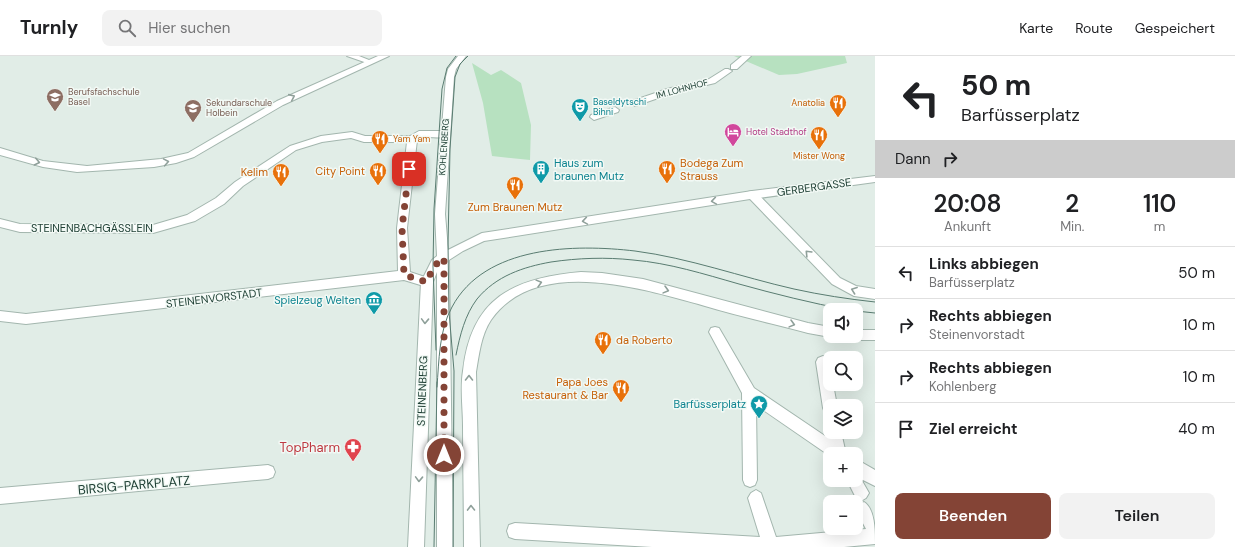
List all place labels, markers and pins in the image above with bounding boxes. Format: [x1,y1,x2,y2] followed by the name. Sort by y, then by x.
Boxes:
[68,86,140,108] place label: Berufsfachschule Basel
[45,87,65,112] school or university icon: Berufsfachschule Basel
[828,93,848,118] restaurant icon: Anatolia
[593,96,646,118] place label: Baseldytschi Bihni
[206,97,272,119] place label: Sekundarschule Holbein
[570,97,590,122] theatre icon: Baseldytschi Bihni
[791,97,825,109] place label: Anatolia
[183,98,203,123] school or university icon: Sekundarschule Holbein
[723,122,743,147] hotel icon: Hotel Stadthof
[809,125,829,150] restaurant icon: Mister Wong
[746,126,807,138] place label: Hotel Stadthof
[370,129,390,154] restaurant icon: Yam Yam
[393,133,430,145] place label: Yam Yam
[793,150,845,162] place label: Mister Wong
[392,152,426,186] pin
[554,156,624,183] place label: Haus zum braunen Mutz
[680,156,744,183] place label: Bodega Zum Strauss
[531,159,551,184] building icon: Haus zum braunen Mutz
[657,159,677,184] restaurant icon: Bodega Zum Strauss
[368,161,388,186] restaurant icon: City Point
[271,162,291,187] restaurant icon: Kelim
[315,164,365,178] place label: City Point
[241,165,268,179] place label: Kelim
[505,175,525,200] restaurant icon: Zum Braunen Mutz
[468,200,562,214] place label: Zum Braunen Mutz
[364,290,384,315] museum icon: Spielzeug Welten
[274,293,361,307] place label: Spielzeug Welten
[593,330,613,355] restaurant icon: da Roberto
[616,333,672,347] place label: da Roberto
[522,375,608,402] place label: Papa Joes Restaurant & Bar
[611,378,631,403] restaurant icon: Papa Joes Restaurant & Bar
[749,394,769,419] place icon: Barfüsserplatz
[673,397,746,411] place label: Barfüsserplatz
[343,437,363,462] pharmacy icon: TopPharm
[280,439,340,456] place label: TopPharm

